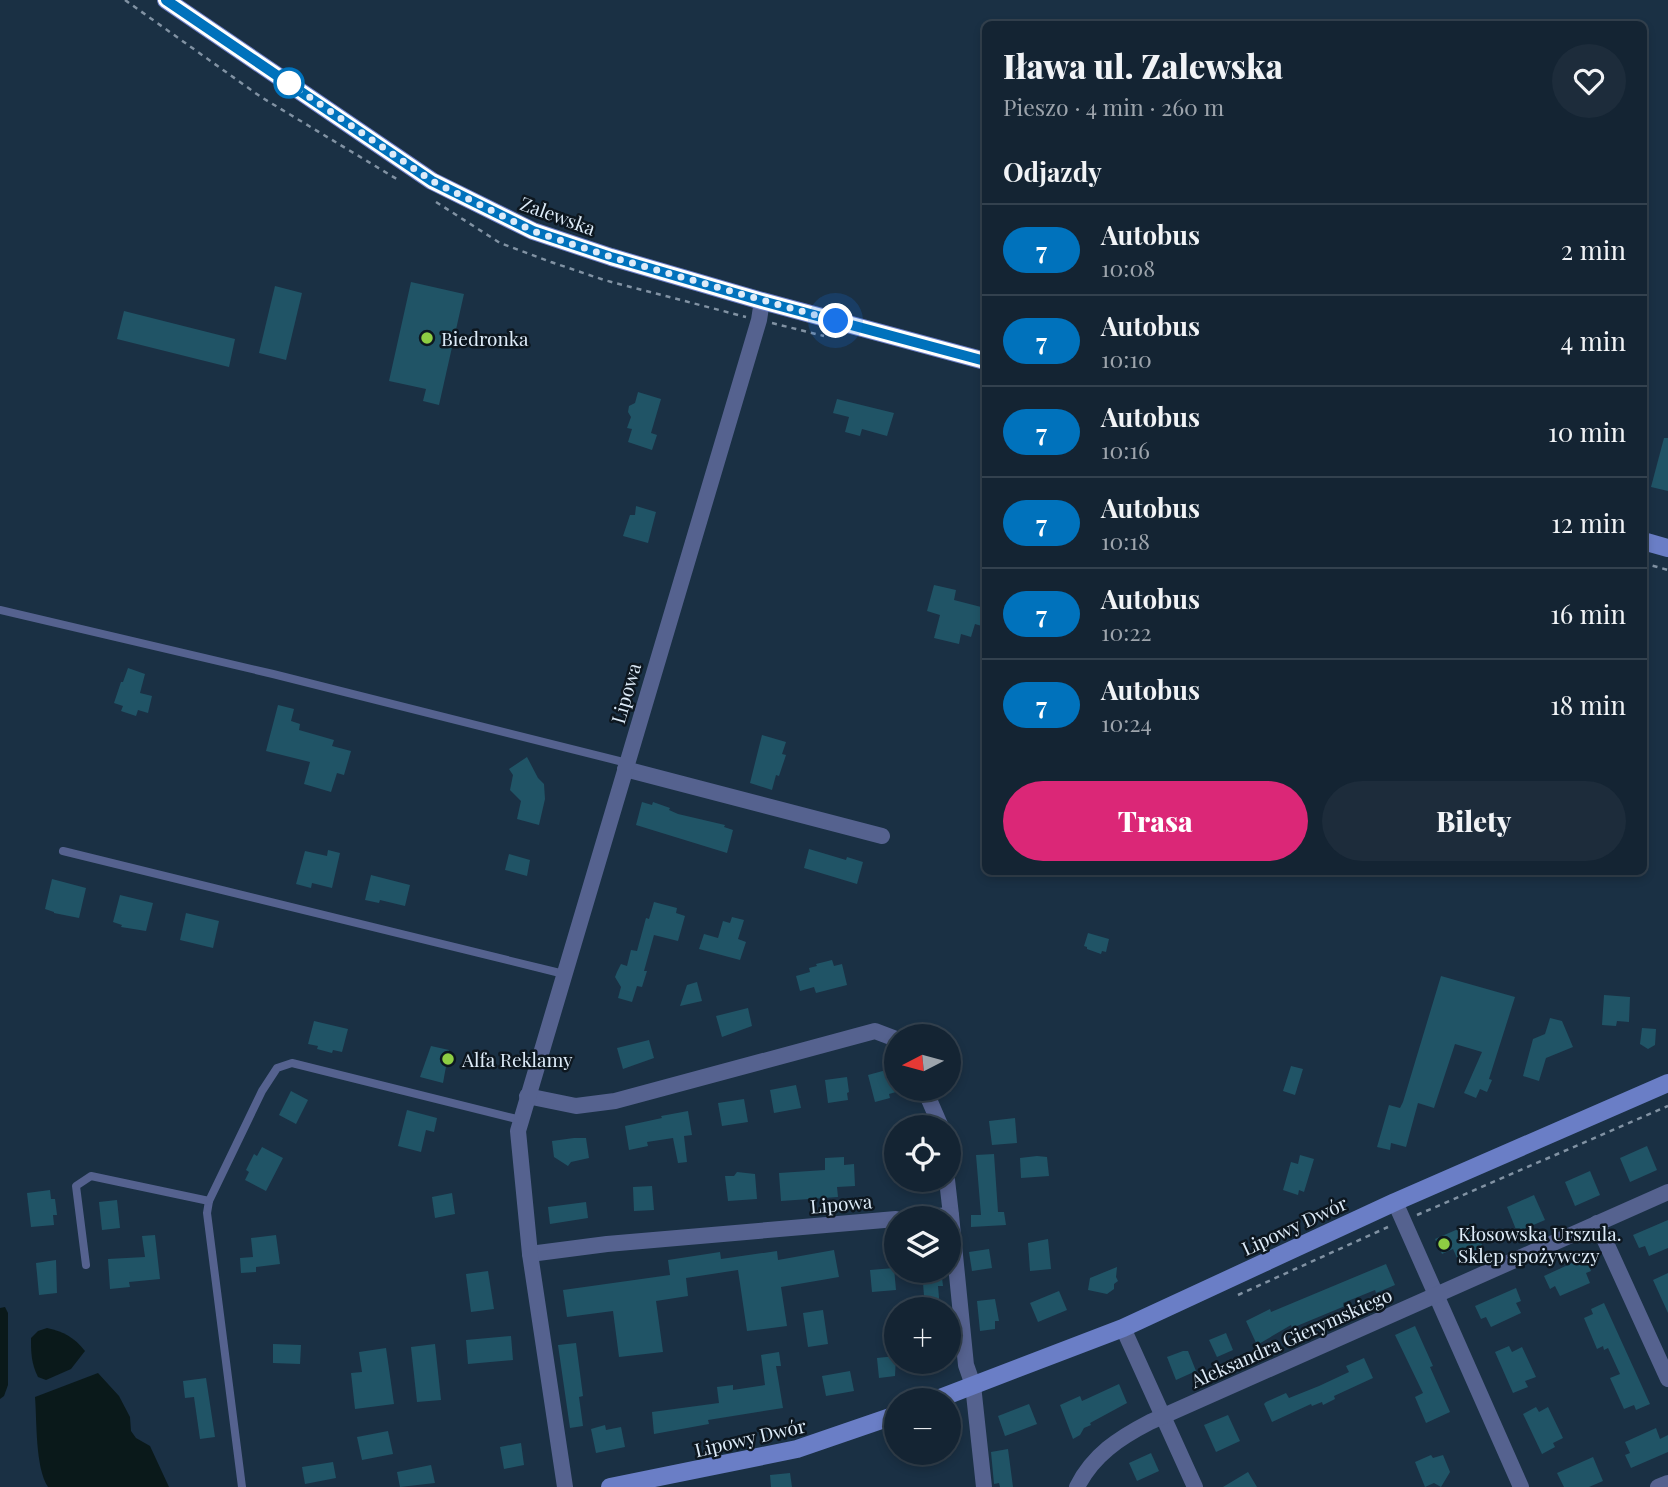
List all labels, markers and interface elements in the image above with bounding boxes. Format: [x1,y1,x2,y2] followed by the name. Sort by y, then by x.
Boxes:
[1003,43,1283,87] text: Iława ul. Zalewska
[1552,44,1626,118] button: heart
[274,68,304,98] unlabelled marker
[1003,91,1224,122] text: Pieszo · 4 min · 260 m
[1003,154,1102,189] text: Odjazdy
[517,189,600,241] street label: Zalewska
[1101,217,1200,252] text: Autobus
[1561,232,1626,267] text: 2 min
[1036,234,1047,266] text: 7
[1101,252,1155,283] text: 10:08
[818,303,853,338] your location
[1101,308,1200,343] text: Autobus
[1560,323,1626,358] text: 4 min
[441,325,529,351] place label: Biedronka
[1036,325,1047,357] text: 7
[419,330,435,346] marker: Biedronka
[1101,343,1152,374] text: 10:10
[1101,399,1200,434] text: Autobus
[1548,414,1626,449] text: 10 min
[1036,416,1047,448] text: 7
[1101,434,1150,465] text: 10:16
[1101,490,1200,525] text: Autobus
[1551,505,1626,540] text: 12 min
[1036,507,1047,539] text: 7
[1101,525,1150,556] text: 10:18
[1101,581,1200,616] text: Autobus
[1550,596,1626,631] text: 16 min
[1036,598,1047,630] text: 7
[1101,616,1151,647] text: 10:22
[604,659,646,726] street label: Lipowa
[1101,672,1200,707] text: Autobus
[1550,687,1626,722] text: 18 min
[1036,689,1047,721] text: 7
[1101,707,1152,738] text: 10:24
[1003,781,1308,861] button: Trasa
[1322,781,1626,861] button: Bilety
[884,1024,961,1101] north arrow
[884,1024,961,1465] map controls
[461,1046,573,1072] place label: Alfa Reklamy
[440,1051,456,1067] marker: Alfa Reklamy
[884,1115,961,1192] button: locate
[809,1187,874,1219] street label: Lipowa
[1237,1189,1351,1261] street label: Lipowy Dwór
[884,1206,961,1283] button: layers
[1458,1220,1621,1268] place label: Kłosowska Urszula. Sklep spożywczy
[1436,1236,1452,1252] marker: Kłosowska Urszula. Sklep spożywczy
[1185,1281,1396,1394] street label: Aleksandra Gierymskiego
[884,1297,961,1374] button: +
[884,1388,961,1465] button: −
[692,1411,809,1462] street label: Lipowy Dwór

